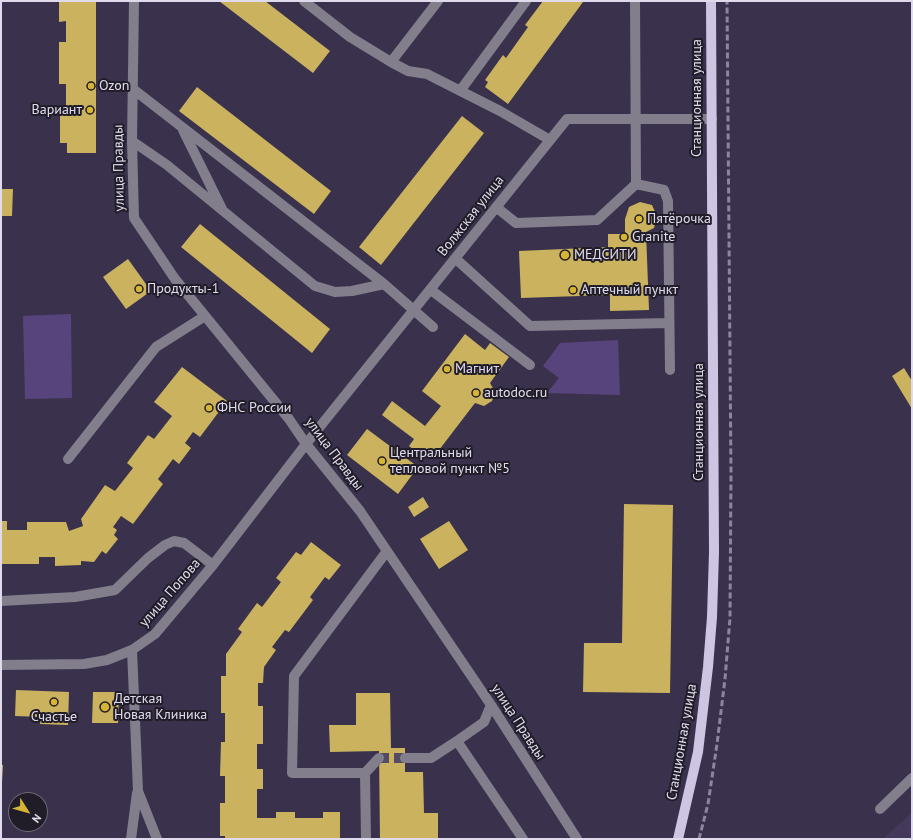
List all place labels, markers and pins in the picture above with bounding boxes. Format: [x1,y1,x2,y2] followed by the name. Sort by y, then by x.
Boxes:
[99,78,129,94] place label: Ozon
[86,81,96,91] marker: Ozon
[32,102,82,118] place label: Вариант
[85,105,95,115] marker: Вариант
[647,211,711,227] place label: Пятёрочка
[634,214,644,224] marker: Пятёрочка
[632,229,675,245] place label: Granite
[619,232,629,242] marker: Granite
[574,247,636,263] place label: МЕДСИТИ
[559,249,571,261] marker: МЕДСИТИ
[147,281,219,297] place label: Продукты-1
[581,282,678,298] place label: Аптечный пункт
[134,284,144,294] marker: Продукты-1
[568,285,578,295] marker: Аптечный пункт
[455,361,499,377] place label: Магнит
[442,364,452,374] marker: Магнит
[484,385,547,401] place label: autodoc.ru
[471,388,481,398] marker: autodoc.ru
[217,400,291,416] place label: ФНС России
[204,403,214,413] marker: ФНС России
[390,445,510,478] place label: Центральный тепловой пункт №5
[377,456,387,466] marker: Центральный тепловой пункт №5
[114,691,207,724] place label: Детская Новая Клиника
[49,697,59,707] marker: Счастье
[99,701,111,713] marker: Детская Новая Клиника
[31,709,77,725] place label: Счастье

